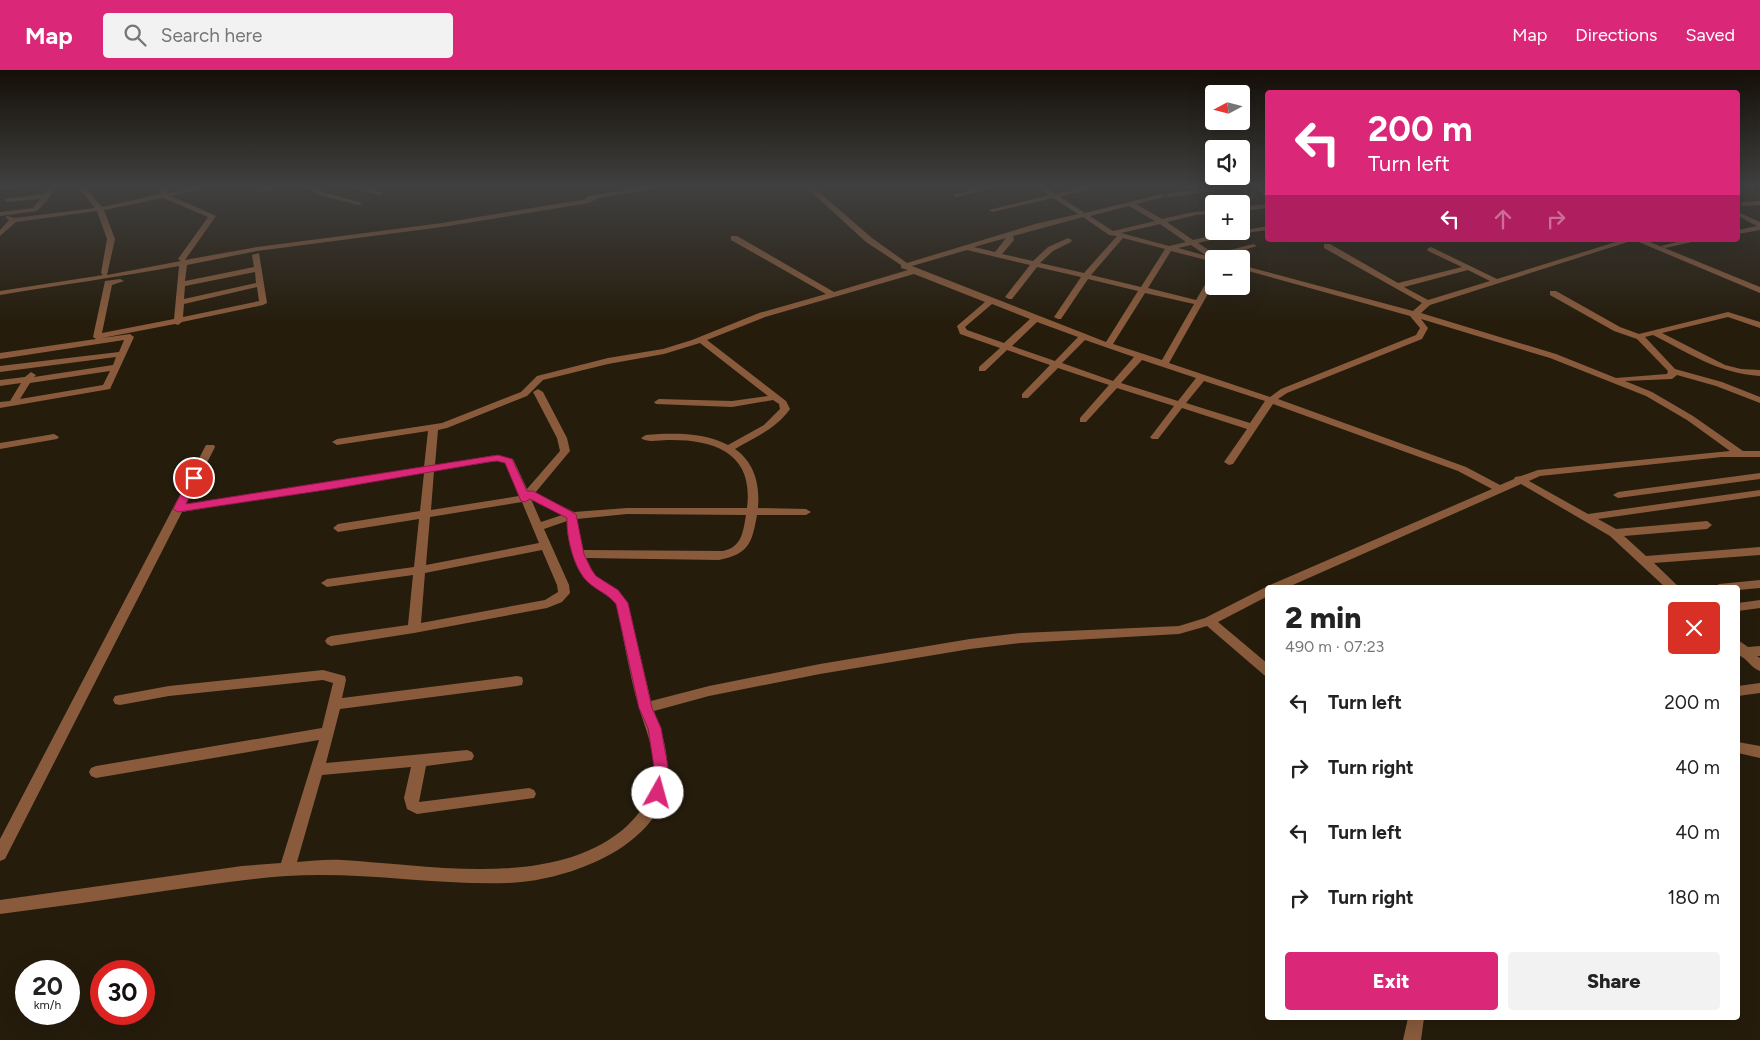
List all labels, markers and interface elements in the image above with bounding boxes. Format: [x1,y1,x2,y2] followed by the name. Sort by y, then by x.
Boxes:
[103,13,453,58] search box
[25,21,73,50] text: Map
[121,21,149,49] icon: search
[161,24,262,47] text: Search here
[1512,24,1547,46] text: Map
[1575,24,1657,46] text: Directions
[1685,24,1735,46] text: Saved
[1205,85,1250,130] north arrow
[1205,85,1250,295] map controls
[1368,108,1472,150] text: 200 m
[1285,110,1350,175] icon: left
[1205,140,1250,185] button: sound
[1368,150,1450,177] text: Turn left
[1205,195,1250,240] button: +
[1436,205,1464,233] icon: left
[1489,205,1517,233] icon: ahead
[1542,205,1570,233] icon: right
[1205,250,1250,295] button: −
[173,457,215,499] pin
[180,464,208,492] icon: arrive
[1285,599,1362,636] text: 2 min
[1668,602,1720,654] button: close
[1285,637,1384,656] text: 490 m · 07:23
[1285,689,1313,717] icon: left
[1328,691,1402,714] text: Turn left
[1664,691,1720,714] text: 200 m
[1285,754,1313,782] icon: right
[1328,756,1414,779] text: Turn right
[1675,756,1720,779] text: 40 m
[631,766,683,818] position arrow
[1285,819,1313,847] icon: left
[1328,821,1402,844] text: Turn left
[1675,821,1720,844] text: 40 m
[1285,884,1313,912] icon: right
[1328,886,1414,909] text: Turn right
[1667,886,1720,909] text: 180 m
[1285,952,1498,1010] button: Exit
[1508,952,1720,1010] button: Share
[90,960,155,1025] speed limit sign: 30
[32,971,63,1001] text: 20
[34,998,61,1012] text: km/h

